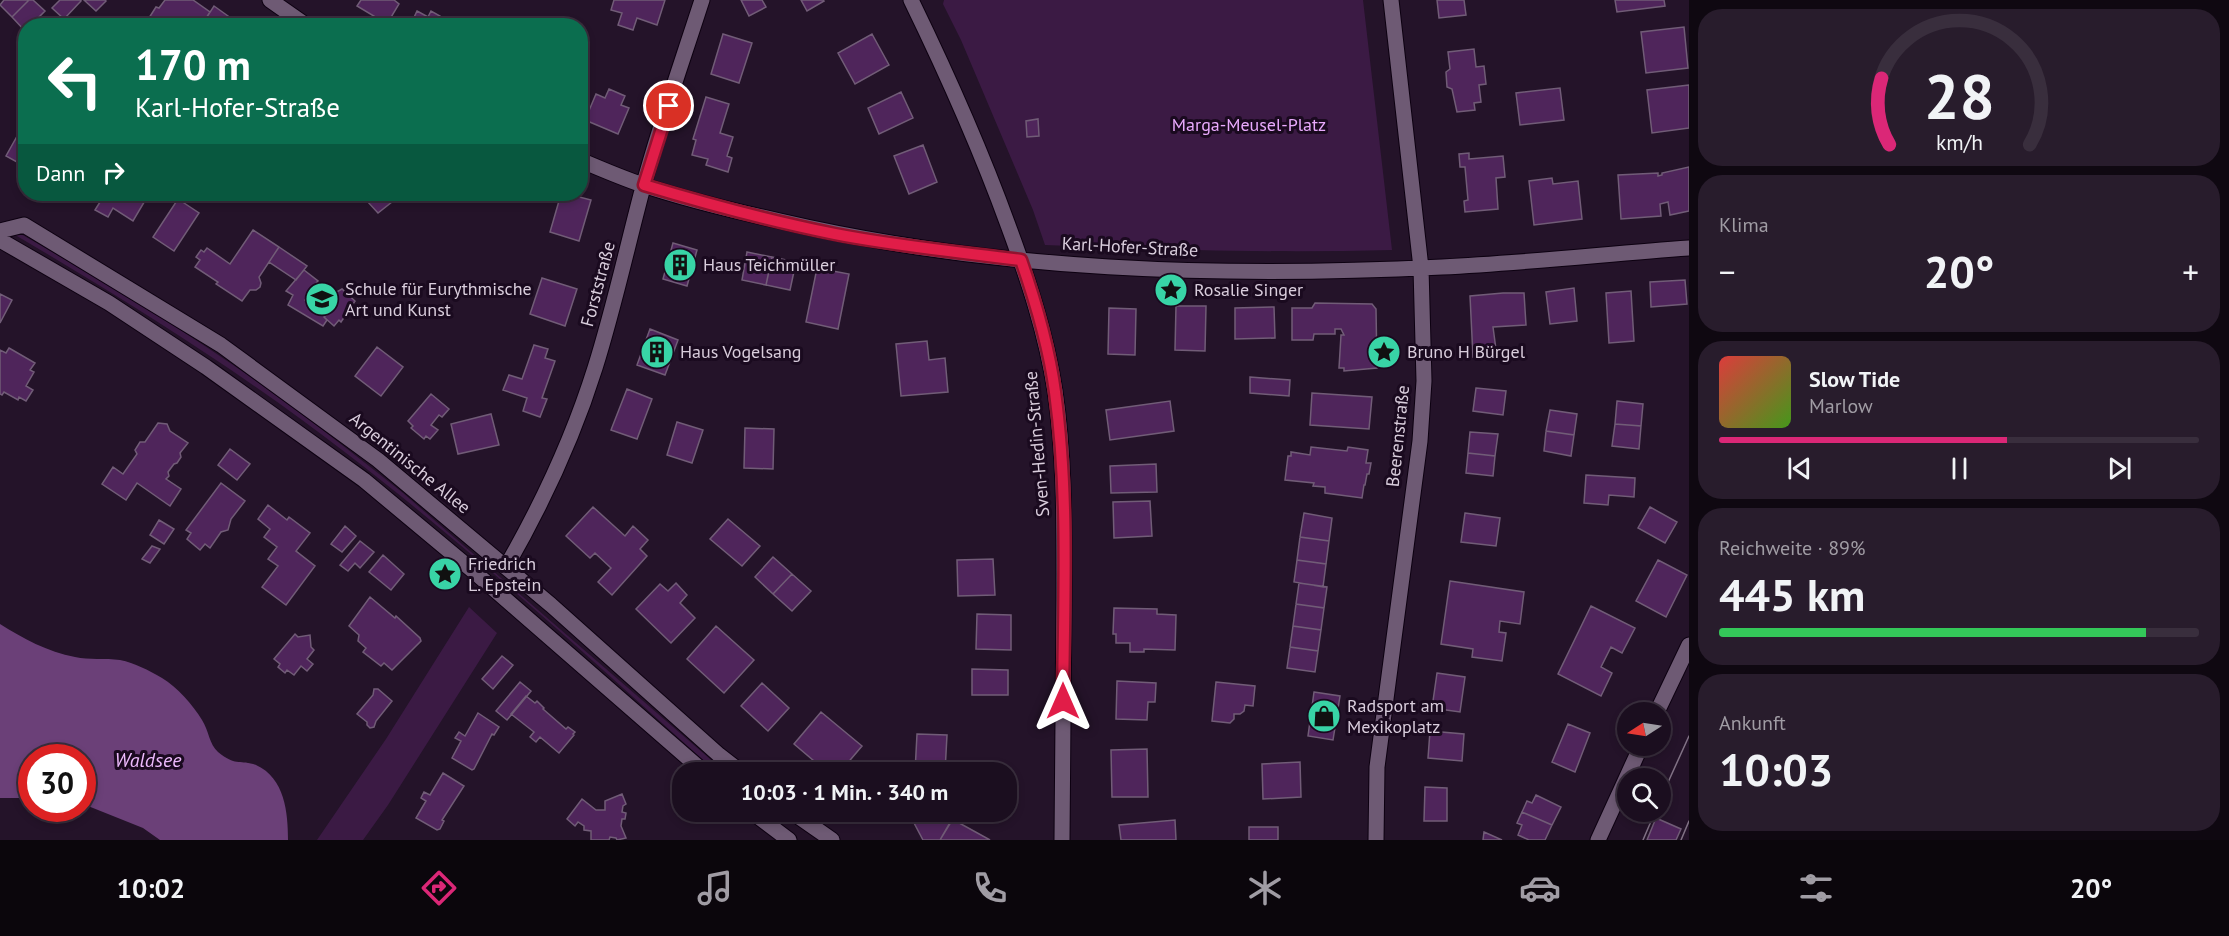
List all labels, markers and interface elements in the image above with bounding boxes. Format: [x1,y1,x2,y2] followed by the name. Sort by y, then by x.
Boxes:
[135,37,251,92] text: 170 m
[36,42,114,120] icon: left
[1924,55,1994,136] text: 28
[643,80,694,131] pin
[652,89,685,122] icon: arrive
[135,90,340,124] text: Karl-Hofer-Straße
[1172,113,1326,136] park label: Marga-Meusel-Platz
[1935,128,1982,156] text: km/h
[97,156,130,189] icon: right
[36,159,85,187] text: Dann
[1719,212,1769,238] text: Klima
[1061,231,1199,262] street label: Karl-Hofer-Straße
[575,239,620,329] street label: Forststraße
[1924,242,1994,300] text: 20°
[662,247,698,283] building icon: Haus Teichmüller
[1719,250,1736,293] text: −
[2182,250,2199,293] text: +
[703,253,835,276] place label: Haus Teichmüller
[1153,272,1189,308] place icon: Rosalie Singer
[345,277,532,321] place label: Schule für Eurythmische Art und Kunst
[1194,278,1303,301] place label: Rosalie Singer
[304,281,340,317] school or university icon: Schule für Eurythmische Art und Kunst
[639,334,675,370] building icon: Haus Vogelsang
[1366,334,1402,370] place icon: Bruno H Bürgel
[680,340,801,363] place label: Haus Vogelsang
[1407,340,1526,363] place label: Bruno H Bürgel
[1809,365,1900,393] text: Slow Tide
[1019,370,1054,518] street label: Sven-Hedin-Straße
[1381,384,1414,488] street label: Beerenstraße
[1809,393,1873,419] text: Marlow
[345,407,475,518] street label: Argentinische Allee
[1783,452,1816,485] icon: previous
[1943,452,1976,485] icon: pause
[2103,452,2136,485] icon: next
[1719,535,1865,561] text: Reichweite · 89%
[468,552,541,596] place label: Friedrich L. Epstein
[427,556,463,592] place icon: Friedrich L. Epstein
[1719,565,1865,623] text: 445 km
[1031,669,1095,733] position arrow
[1347,694,1444,738] place label: Radsport am Mexikoplatz
[1306,698,1342,734] shop icon: Radsport am Mexikoplatz
[1617,702,1671,756] north arrow
[1617,702,1671,822] map controls
[1719,710,1786,736] text: Ankunft
[1719,740,1833,798] text: 10:03
[18,744,96,822] speed limit sign: 30
[115,747,182,773] water label: Waldsee
[1617,768,1671,822] button: search
[741,778,948,806] text: 10:03 · 1 Min. · 340 m
[418,867,460,909] icon: directions
[694,867,736,909] icon: music
[969,867,1011,909] icon: phone
[1244,867,1286,909] icon: climate
[1519,867,1561,909] icon: car
[1795,867,1837,909] icon: filters
[117,871,185,905] text: 10:02
[2070,871,2112,905] text: 20°

